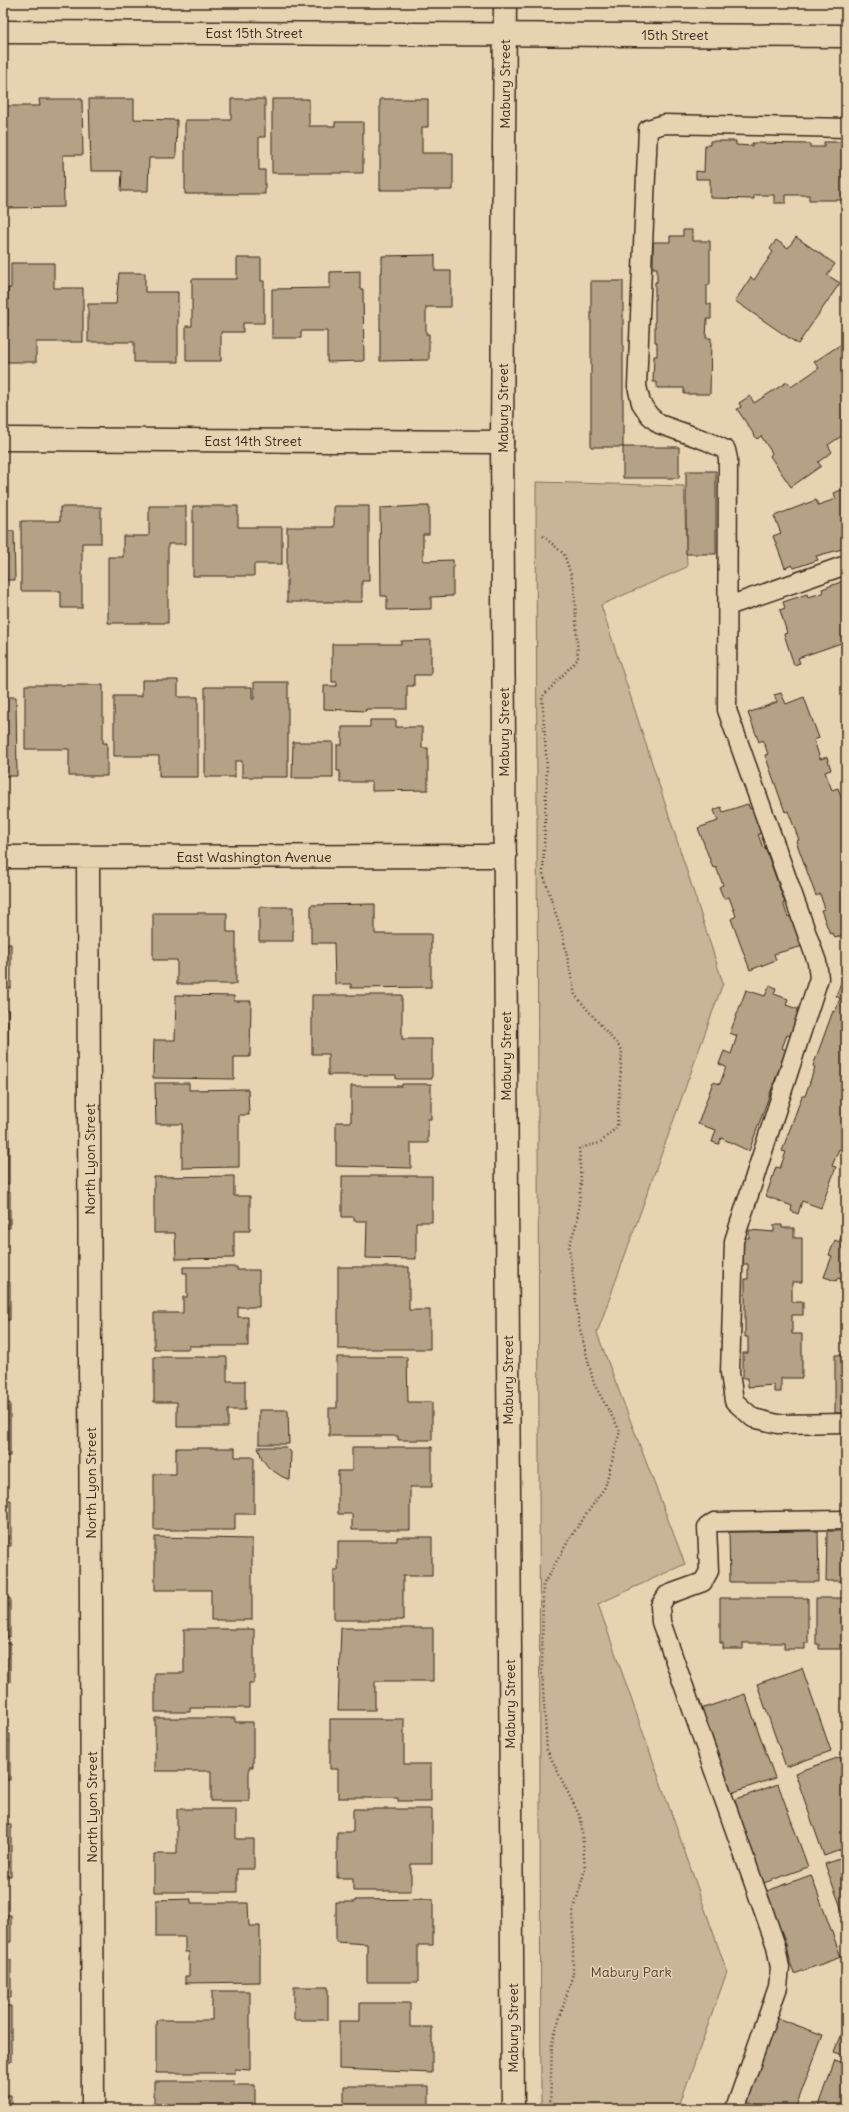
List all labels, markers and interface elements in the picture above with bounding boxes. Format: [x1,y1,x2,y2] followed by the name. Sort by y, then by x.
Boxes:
[205,24,303,42] street label: East 15th Street
[641,26,709,44] street label: 15th Street
[496,39,514,129] street label: Mabury Street
[494,363,512,453] street label: Mabury Street
[204,432,302,450] street label: East 14th Street
[495,687,513,777] street label: Mabury Street
[176,848,332,866] street label: East Washington Avenue
[497,1011,515,1101] street label: Mabury Street
[81,1103,99,1215] street label: North Lyon Street
[499,1335,517,1425] street label: Mabury Street
[82,1427,100,1539] street label: North Lyon Street
[501,1659,519,1749] street label: Mabury Street
[83,1751,101,1863] street label: North Lyon Street
[590,1963,672,1981] park label: Mabury Park
[504,1983,522,2073] street label: Mabury Street

